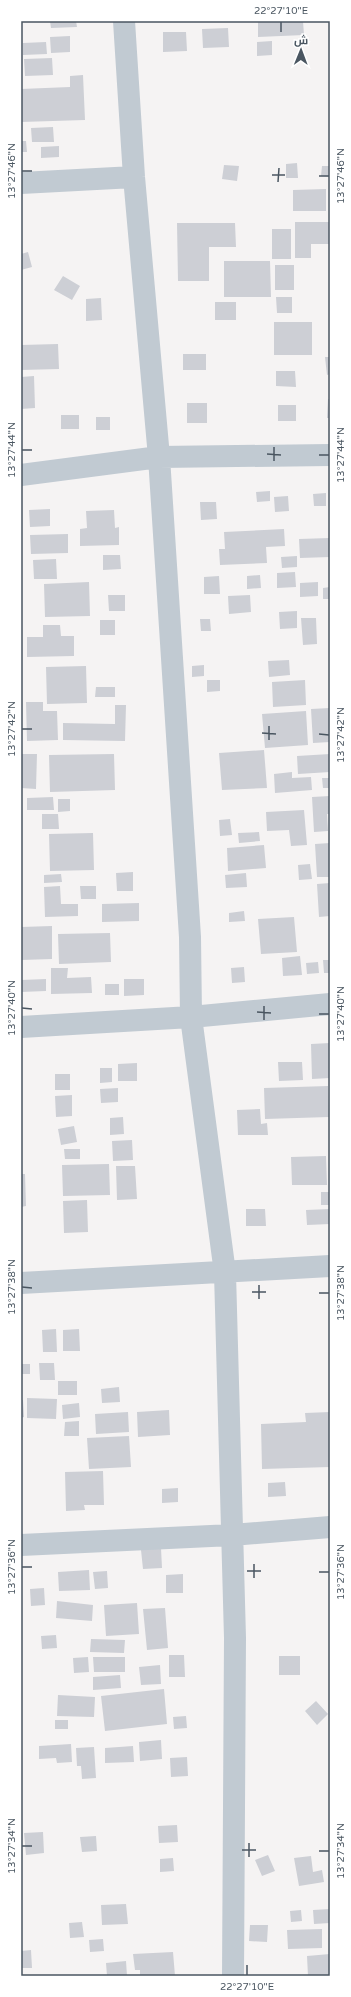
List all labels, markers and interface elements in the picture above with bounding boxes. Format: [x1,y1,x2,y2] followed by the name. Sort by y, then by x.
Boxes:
[254,5,308,17] text: 22°27'10"E
[281,30,321,70] north arrow
[294,34,308,47] text: ش
[6,143,18,199] text: 13°27'46"N
[335,148,347,204] text: 13°27'46"N
[6,422,18,478] text: 13°27'44"N
[335,427,347,483] text: 13°27'44"N
[6,701,18,757] text: 13°27'42"N
[335,707,347,763] text: 13°27'42"N
[6,980,18,1036] text: 13°27'40"N
[335,986,347,1042] text: 13°27'40"N
[6,1259,18,1315] text: 13°27'38"N
[335,1265,347,1321] text: 13°27'38"N
[6,1539,18,1595] text: 13°27'36"N
[335,1544,347,1600] text: 13°27'36"N
[6,1818,18,1874] text: 13°27'34"N
[335,1823,347,1879] text: 13°27'34"N
[220,1981,274,1993] text: 22°27'10"E

